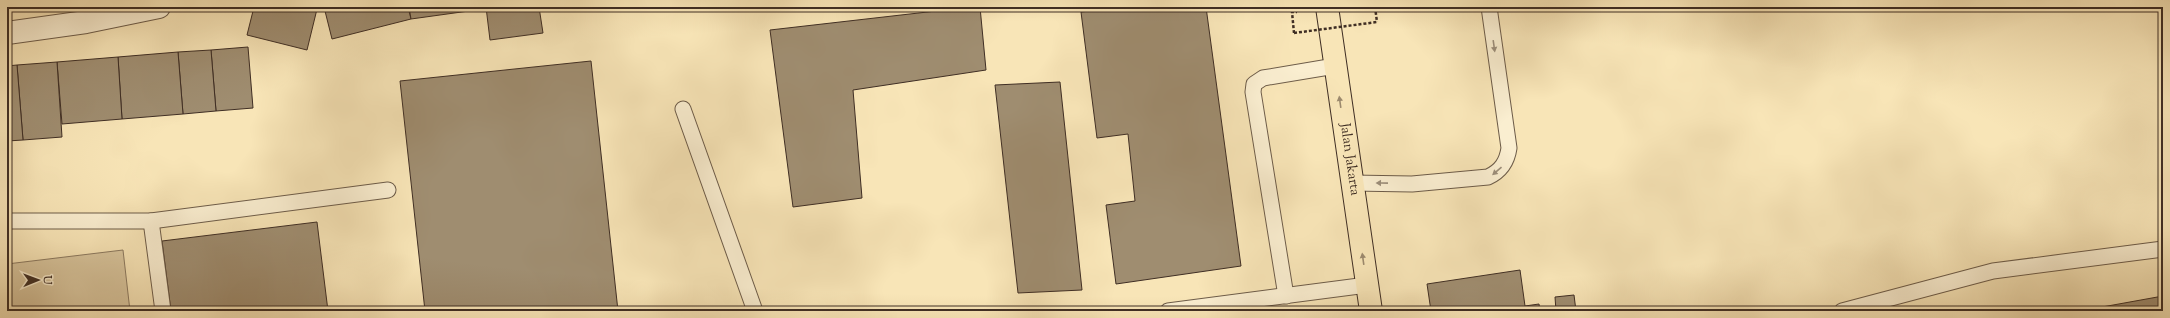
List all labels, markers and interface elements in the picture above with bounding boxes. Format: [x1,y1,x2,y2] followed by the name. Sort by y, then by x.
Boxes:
[1491,40,1497,52] one-way arrow
[1337,96,1343,108] one-way arrow
[1334,121,1364,198] street label: Jalan Jakarta
[1492,166,1502,175] one-way arrow
[1375,180,1388,186] one-way arrow
[1360,252,1366,265] one-way arrow
[18,260,58,300] north arrow
[39,274,55,284] text: U

